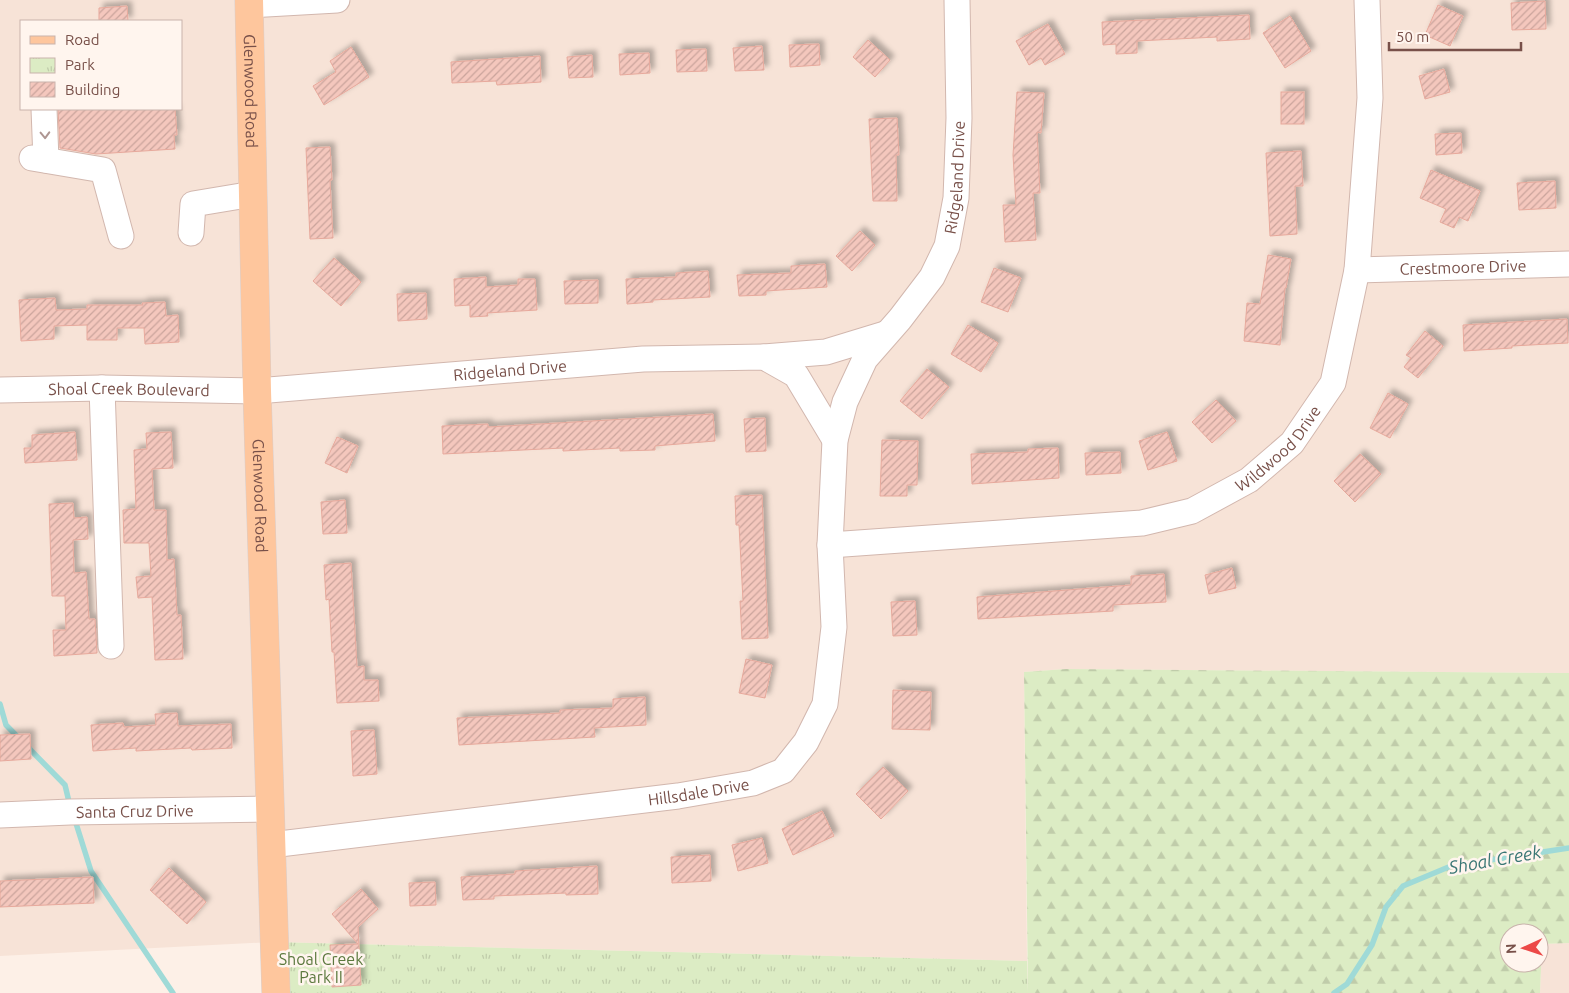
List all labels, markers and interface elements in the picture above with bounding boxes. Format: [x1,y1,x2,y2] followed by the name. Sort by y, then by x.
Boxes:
[20,20,182,110] legend
[1389,20,1522,52] scale bar
[1396,28,1429,45] text: 50 m
[65,31,100,48] text: Road
[241,34,261,148] street label: Glenwood Road
[65,56,95,73] text: Park
[65,81,120,98] text: Building
[940,120,968,235] street label: Ridgeland Drive
[40,131,50,139] one-way arrow
[1399,256,1527,278] street label: Crestmoore Drive
[453,356,568,384] street label: Ridgeland Drive
[48,379,210,399] street label: Shoal Creek Boulevard
[1232,402,1324,495] street label: Wildwood Drive
[250,439,271,553] street label: Glenwood Road
[647,775,751,809] street label: Hillsdale Drive
[76,801,194,821] street label: Santa Cruz Drive
[1446,841,1543,877] water label: Shoal Creek
[1499,923,1549,973] north arrow
[1503,943,1519,954] text: N
[279,950,363,986] park label: Shoal Creek Park II

